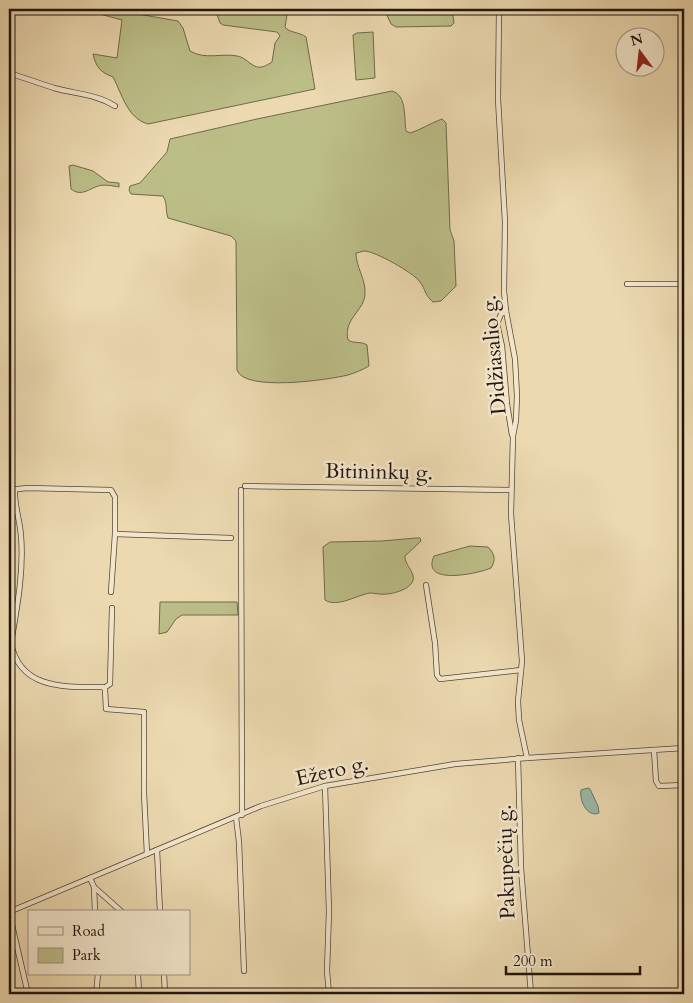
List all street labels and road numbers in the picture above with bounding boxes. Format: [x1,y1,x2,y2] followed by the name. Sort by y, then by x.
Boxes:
[474,294,514,416] street label: Didžiasalio g.
[325,457,433,487] street label: Bitininkų g.
[293,749,371,793] street label: Ežero g.
[490,804,522,920] street label: Pakupečių g.

